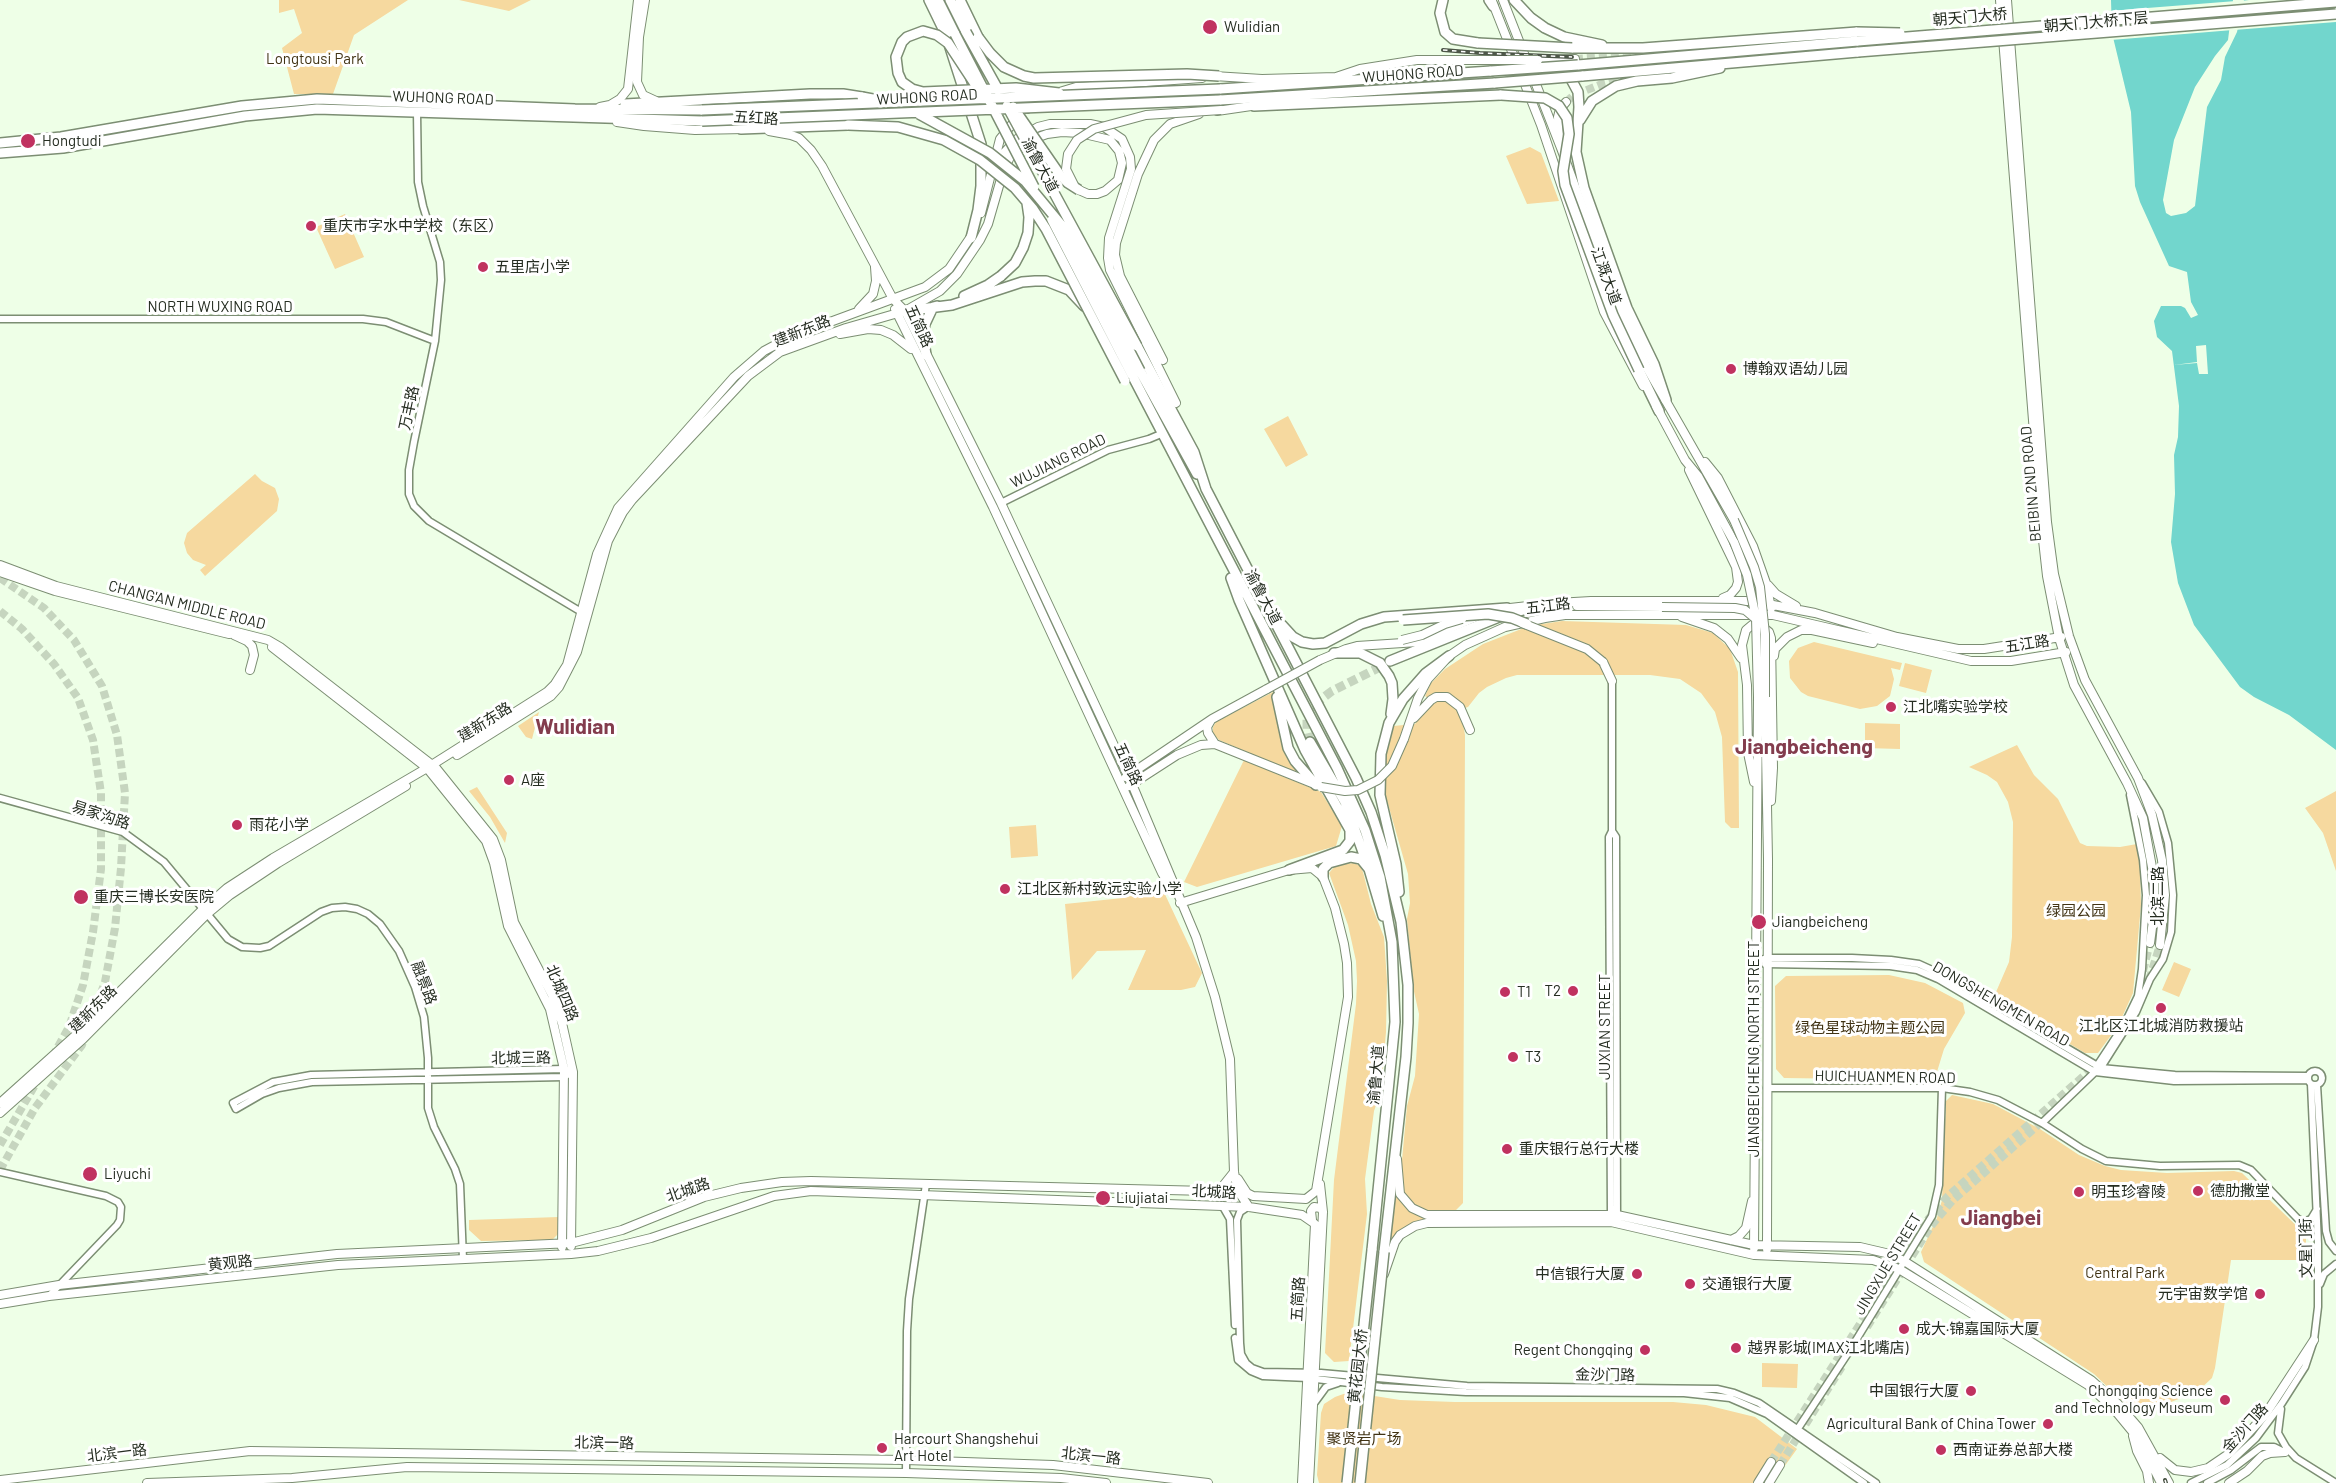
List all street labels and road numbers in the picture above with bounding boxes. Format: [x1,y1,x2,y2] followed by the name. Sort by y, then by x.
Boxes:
[1932,5,2008,29] street label: 朝天门大桥
[2043,8,2149,36] street label: 朝天门大桥下层
[1362,61,1464,87] street label: WUHONG ROAD
[876,85,978,109] street label: WUHONG ROAD
[392,87,494,109] street label: WUHONG ROAD
[733,108,779,128] street label: 五红路
[1018,134,1062,196] street label: 渝鲁大道
[1587,245,1625,307] street label: 江溉大道
[148,298,292,316] street label: NORTH WUXING ROAD
[901,302,937,350] street label: 五简路
[771,311,833,351] street label: 建新东路
[396,384,422,432] street label: 万丰路
[2017,425,2045,543] street label: BEIBIN 2ND ROAD
[1007,430,1109,492] street label: WUJIANG ROAD
[1241,566,1285,628] street label: 渝鲁大道
[107,577,267,633] street label: CHANG'AN MIDDLE ROAD
[1525,594,1571,618] street label: 五江路
[2003,632,2051,656] street label: 五江路
[455,698,515,746] street label: 建新东路
[1110,740,1146,788] street label: 五简路
[70,797,132,833] street label: 易家沟路
[2149,866,2167,926] street label: 北滨二路
[1745,941,1763,1157] street label: JIANGBEICHENG NORTH STREET
[1930,958,2072,1050] street label: DONGSHENGMEN ROAD
[408,959,440,1007] street label: 融景路
[542,962,582,1024] street label: 北城四路
[1596,974,1614,1080] street label: JUXIAN STREET
[65,981,121,1037] street label: 建新东路
[1364,1044,1388,1106] street label: 渝鲁大道
[491,1048,551,1068] street label: 北城三路
[1814,1067,1956,1087] street label: HUICHUANMEN ROAD
[664,1174,712,1206] street label: 北城路
[1191,1182,1237,1202] street label: 北城路
[1851,1210,1925,1318] street label: JINGXUE STREET
[2296,1218,2316,1278] street label: 文星门街
[207,1252,253,1274] street label: 黄观路
[1288,1276,1308,1322] street label: 五简路
[1345,1328,1371,1404] street label: 黄花园大桥
[1575,1365,1635,1385] street label: 金沙门路
[2218,1400,2272,1456] street label: 金沙门路
[574,1433,634,1453] street label: 北滨一路
[86,1440,148,1466] street label: 北滨一路
[1060,1444,1122,1468] street label: 北滨一路

